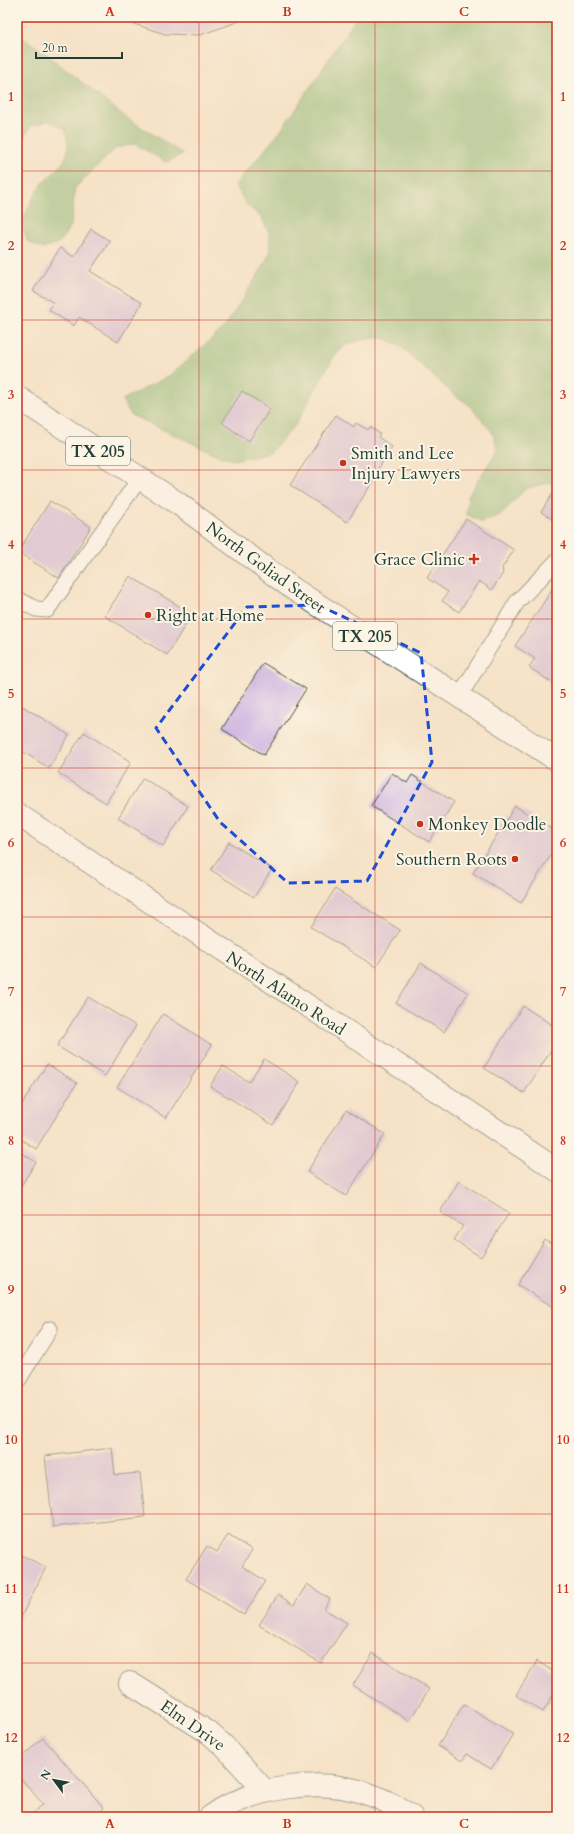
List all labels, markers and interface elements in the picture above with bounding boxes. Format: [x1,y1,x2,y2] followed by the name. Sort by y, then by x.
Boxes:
[105,3,115,21] text: A
[282,3,292,21] text: B
[459,3,469,21] text: C
[36,34,122,60] scale bar
[42,40,69,56] text: 20 m
[8,88,14,106] text: 1
[560,88,566,106] text: 1
[8,237,15,255] text: 2
[560,237,567,255] text: 2
[8,386,15,404] text: 3
[560,386,567,404] text: 3
[66,437,130,465] road number: TX 205
[351,442,460,485] place label: Smith and Lee Injury Lawyers
[338,458,348,468] marker: Smith and Lee Injury Lawyers
[201,516,331,619] street label: North Goliad Street
[8,536,15,554] text: 4
[560,536,567,554] text: 4
[374,548,465,571] place label: Grace Clinic
[468,553,480,565] marker: Grace Clinic
[156,604,264,627] place label: Right at Home
[143,610,153,620] marker: Right at Home
[333,622,397,650] road number: TX 205
[8,685,14,703] text: 5
[560,685,566,703] text: 5
[428,813,547,836] place label: Monkey Doodle
[415,819,425,829] marker: Monkey Doodle
[8,834,15,852] text: 6
[560,834,567,852] text: 6
[396,848,507,871] place label: Southern Roots
[510,854,520,864] marker: Southern Roots
[221,946,350,1041] street label: North Alamo Road
[8,983,15,1001] text: 7
[560,983,567,1001] text: 7
[8,1132,14,1150] text: 8
[560,1132,566,1150] text: 8
[8,1281,15,1299] text: 9
[560,1281,567,1299] text: 9
[4,1431,18,1449] text: 10
[556,1431,570,1449] text: 10
[4,1580,18,1598] text: 11
[556,1580,570,1598] text: 11
[155,1695,230,1756] street label: Elm Drive
[4,1729,18,1747] text: 12
[556,1729,570,1747] text: 12
[34,1760,74,1800] north arrow
[37,1767,55,1783] text: N
[105,1815,115,1833] text: A
[282,1815,292,1833] text: B
[459,1815,469,1833] text: C

